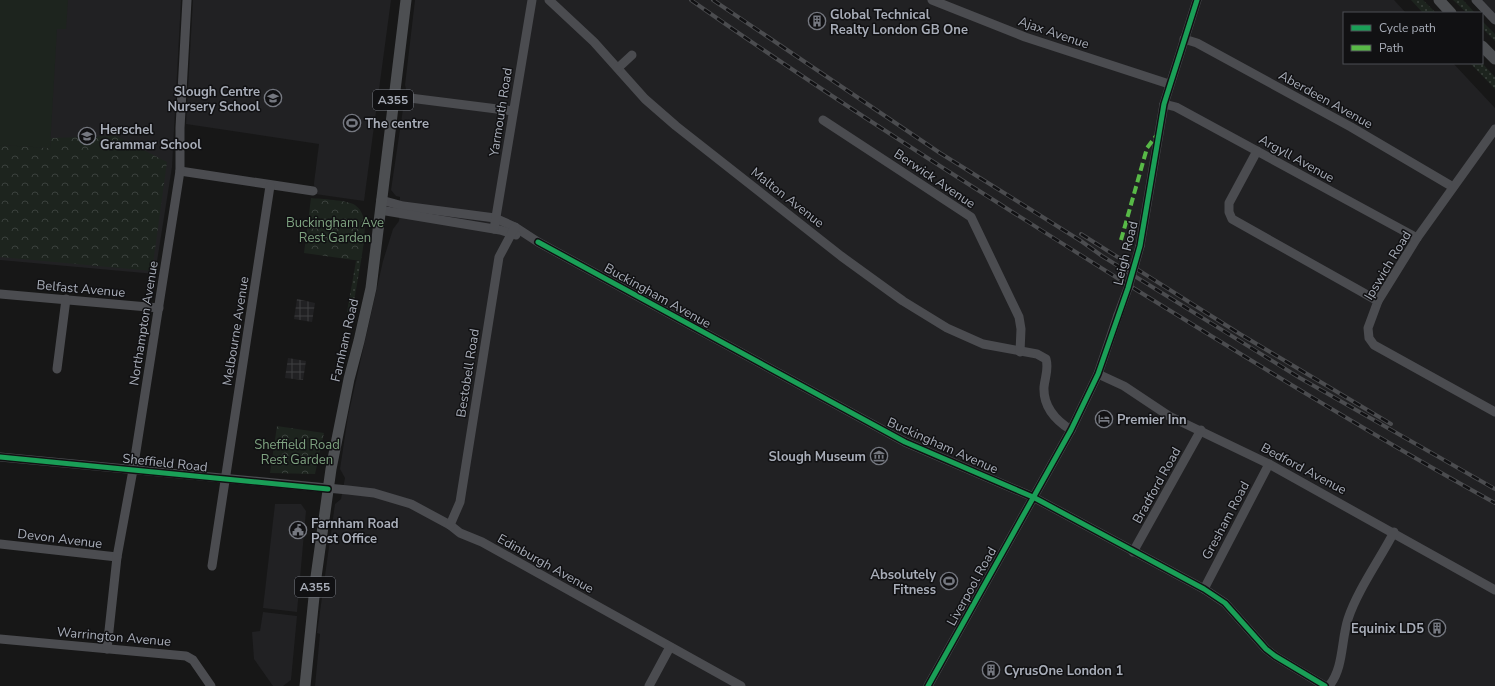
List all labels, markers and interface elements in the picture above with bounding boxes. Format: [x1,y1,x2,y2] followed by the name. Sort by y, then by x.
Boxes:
[830,6,968,39] place label: Global Technical Realty London GB One
[807,11,827,31] building icon: Global Technical Realty London GB One
[1016,12,1092,54] street label: Ajax Avenue
[1343,12,1483,64] legend
[1379,20,1436,36] text: Cycle path
[1379,40,1404,56] text: Path
[485,67,517,159] street label: Yarmouth Road
[1275,67,1376,133] street label: Aberdeen Avenue
[167,83,261,116] place label: Slough Centre Nursery School
[263,88,283,108] school or university icon: Slough Centre Nursery School
[373,90,413,110] road number: A355
[342,113,362,133] sports icon: The centre
[365,115,429,133] place label: The centre
[100,121,202,154] place label: Herschel Grammar School
[77,126,97,146] school or university icon: Herschel Grammar School
[1256,131,1338,187] street label: Argyll Avenue
[890,145,979,213] street label: Berwick Avenue
[747,163,828,232] street label: Malton Avenue
[286,214,384,247] park label: Buckingham Ave Rest Garden
[1109,219,1143,287] street label: Leigh Road
[1360,227,1416,304] street label: Ipswich Road
[125,259,163,387] street label: Northampton Avenue
[601,259,714,333] street label: Buckingham Avenue
[218,275,254,387] street label: Melbourne Avenue
[36,276,126,302] street label: Belfast Avenue
[327,297,363,384] street label: Farnham Road
[452,328,484,419] street label: Bestobell Road
[1094,409,1114,429] hotel icon: Premier Inn
[1117,411,1187,429] place label: Premier Inn
[884,413,1001,478] street label: Buckingham Avenue
[254,436,340,469] park label: Sheffield Road Rest Garden
[1258,439,1350,499] street label: Bedford Avenue
[1128,444,1185,527] street label: Bradford Road
[869,446,889,466] museum icon: Slough Museum
[769,448,866,466] place label: Slough Museum
[121,450,208,476] street label: Sheffield Road
[1198,478,1254,563] street label: Gresham Road
[311,515,399,548] place label: Farnham Road Post Office
[288,520,308,540] public building icon: Farnham Road Post Office
[16,525,103,553] street label: Devon Avenue
[494,530,597,598] street label: Edinburgh Avenue
[943,544,1001,629] street label: Liverpool Road
[870,566,936,599] place label: Absolutely Fitness
[939,571,959,591] sports icon: Absolutely Fitness
[295,577,335,597] road number: A355
[1427,618,1447,638] building icon: Equinix LD5
[1351,620,1424,638] place label: Equinix LD5
[56,623,172,651] street label: Warrington Avenue
[981,660,1001,680] building icon: CyrusOne London 1
[1004,662,1123,680] place label: CyrusOne London 1

